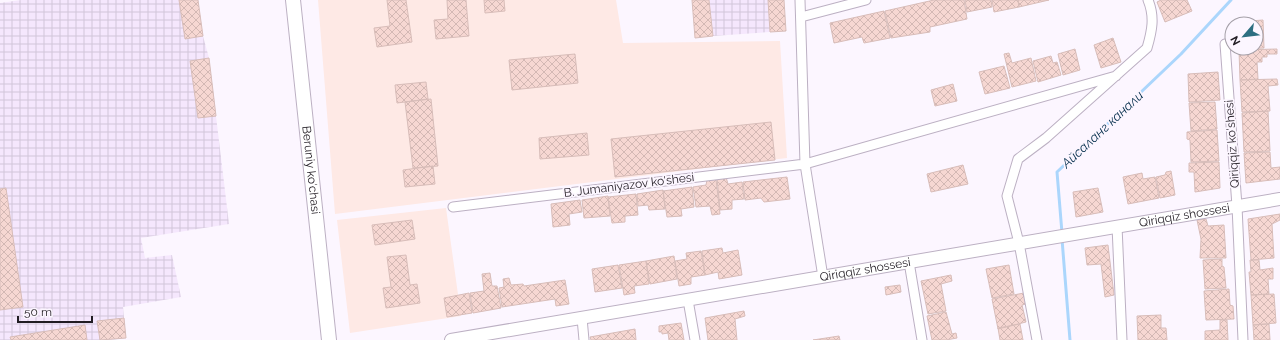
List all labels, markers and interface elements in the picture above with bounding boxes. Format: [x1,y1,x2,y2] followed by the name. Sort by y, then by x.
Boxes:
[1224,16,1264,56] north arrow
[1228,34,1243,47] text: N
[1058,88,1146,172] water label: Айсаланг канали
[1222,99,1242,189] street label: Qiriqqiz ko'shesi
[299,125,323,215] street label: Beruniy ko'chasi
[563,170,695,200] street label: B. Jumaniyazov ko'shesi
[1138,201,1231,230] street label: Qiriqqiz shossesi
[819,255,912,284] street label: Qiriqqiz shossesi
[18,298,92,324] scale bar
[24,305,52,319] text: 50 m

